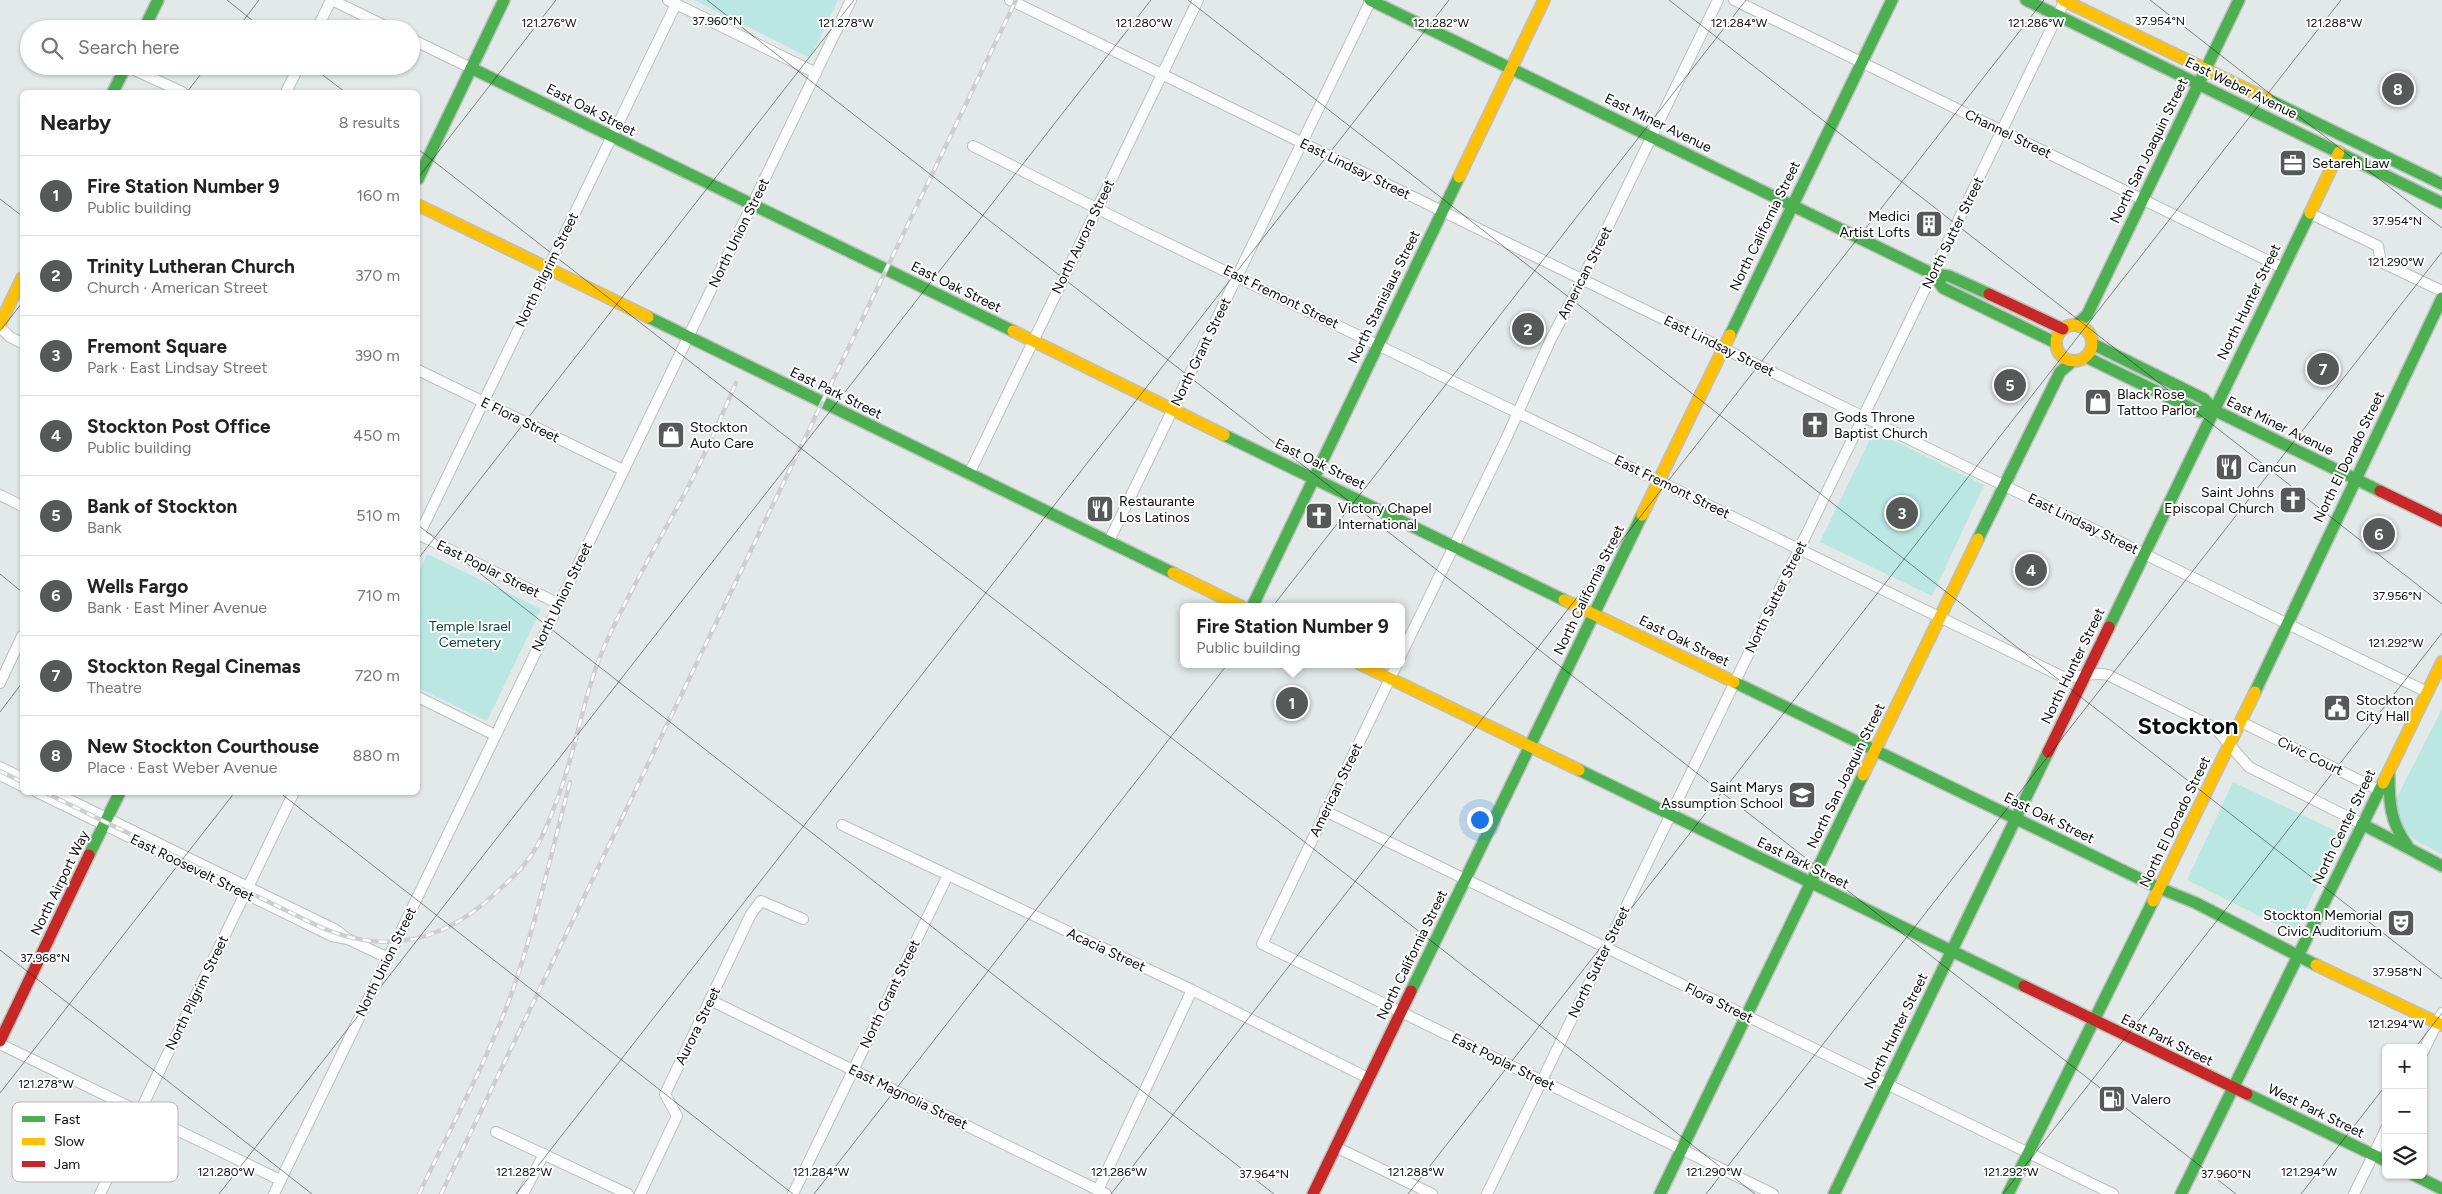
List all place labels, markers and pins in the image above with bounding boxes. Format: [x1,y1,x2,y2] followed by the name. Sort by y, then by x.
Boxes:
[2382,70,2414,108] pin: 8
[2278,148,2308,178] office icon: Setareh Law
[2312,155,2390,172] place label: Setareh Law
[1840,208,1910,241] place label: Medici Artist Lofts
[1914,209,1944,239] building icon: Medici Artist Lofts
[1512,310,1544,348] pin: 2
[2307,350,2339,388] pin: 7
[1994,366,2026,404] pin: 5
[2117,386,2197,419] place label: Black Rose Tattoo Parlor
[2083,387,2113,417] shop icon: Black Rose Tattoo Parlor
[1834,409,1928,442] place label: Gods Throne Baptist Church
[1800,410,1830,440] church icon: Gods Throne Baptist Church
[690,419,754,452] place label: Stockton Auto Care
[656,420,686,450] shop icon: Stockton Auto Care
[2214,452,2244,482] restaurant icon: Cancun
[2248,459,2296,476] place label: Cancun
[2164,484,2274,517] place label: Saint Johns Episcopal Church
[2278,485,2308,515] church icon: Saint Johns Episcopal Church
[1119,493,1195,526] place label: Restaurante Los Latinos
[1085,494,1115,524] restaurant icon: Restaurante Los Latinos
[1886,494,1918,532] pin: 3
[1338,500,1432,533] place label: Victory Chapel International
[1304,501,1334,531] church icon: Victory Chapel International
[2363,515,2395,553] pin: 6
[2015,551,2047,589] pin: 4
[1276,684,1308,722] pin: 1
[2356,692,2414,725] place label: Stockton City Hall
[2322,693,2352,723] public building icon: Stockton City Hall
[1661,779,1783,812] place label: Saint Marys Assumption School
[1787,780,1817,810] school or university icon: Saint Marys Assumption School
[2263,907,2382,940] place label: Stockton Memorial Civic Auditorium
[2386,908,2416,938] theatre icon: Stockton Memorial Civic Auditorium
[2097,1084,2127,1114] fuel station icon: Valero
[2131,1091,2171,1108] place label: Valero

